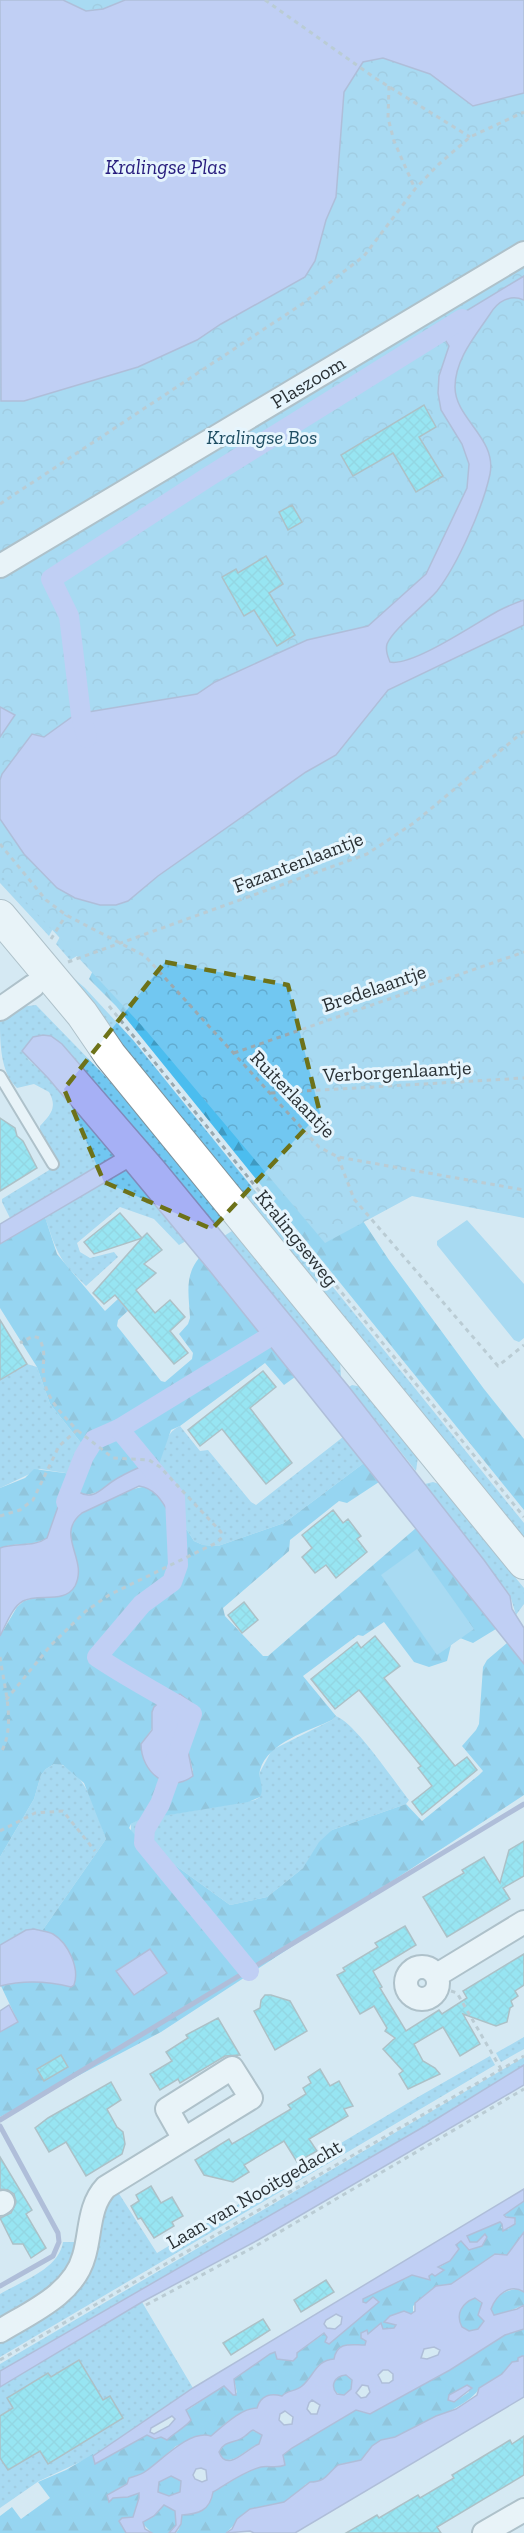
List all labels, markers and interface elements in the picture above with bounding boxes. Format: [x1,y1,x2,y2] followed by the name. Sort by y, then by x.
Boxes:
[105,154,227,179] water label: Kralingse Plas
[267,350,350,413] street label: Plaszoom
[207,425,317,449] park label: Kralingse Bos
[230,826,366,898] street label: Fazantenlaantje
[319,959,429,1017] street label: Bredelaantje
[245,1045,341,1143] street label: Ruiterlaantje
[321,1055,472,1087] street label: Verborgenlaantje
[251,1185,343,1291] street label: Kralingseweg
[162,2134,346,2254] street label: Laan van Nooitgedacht

